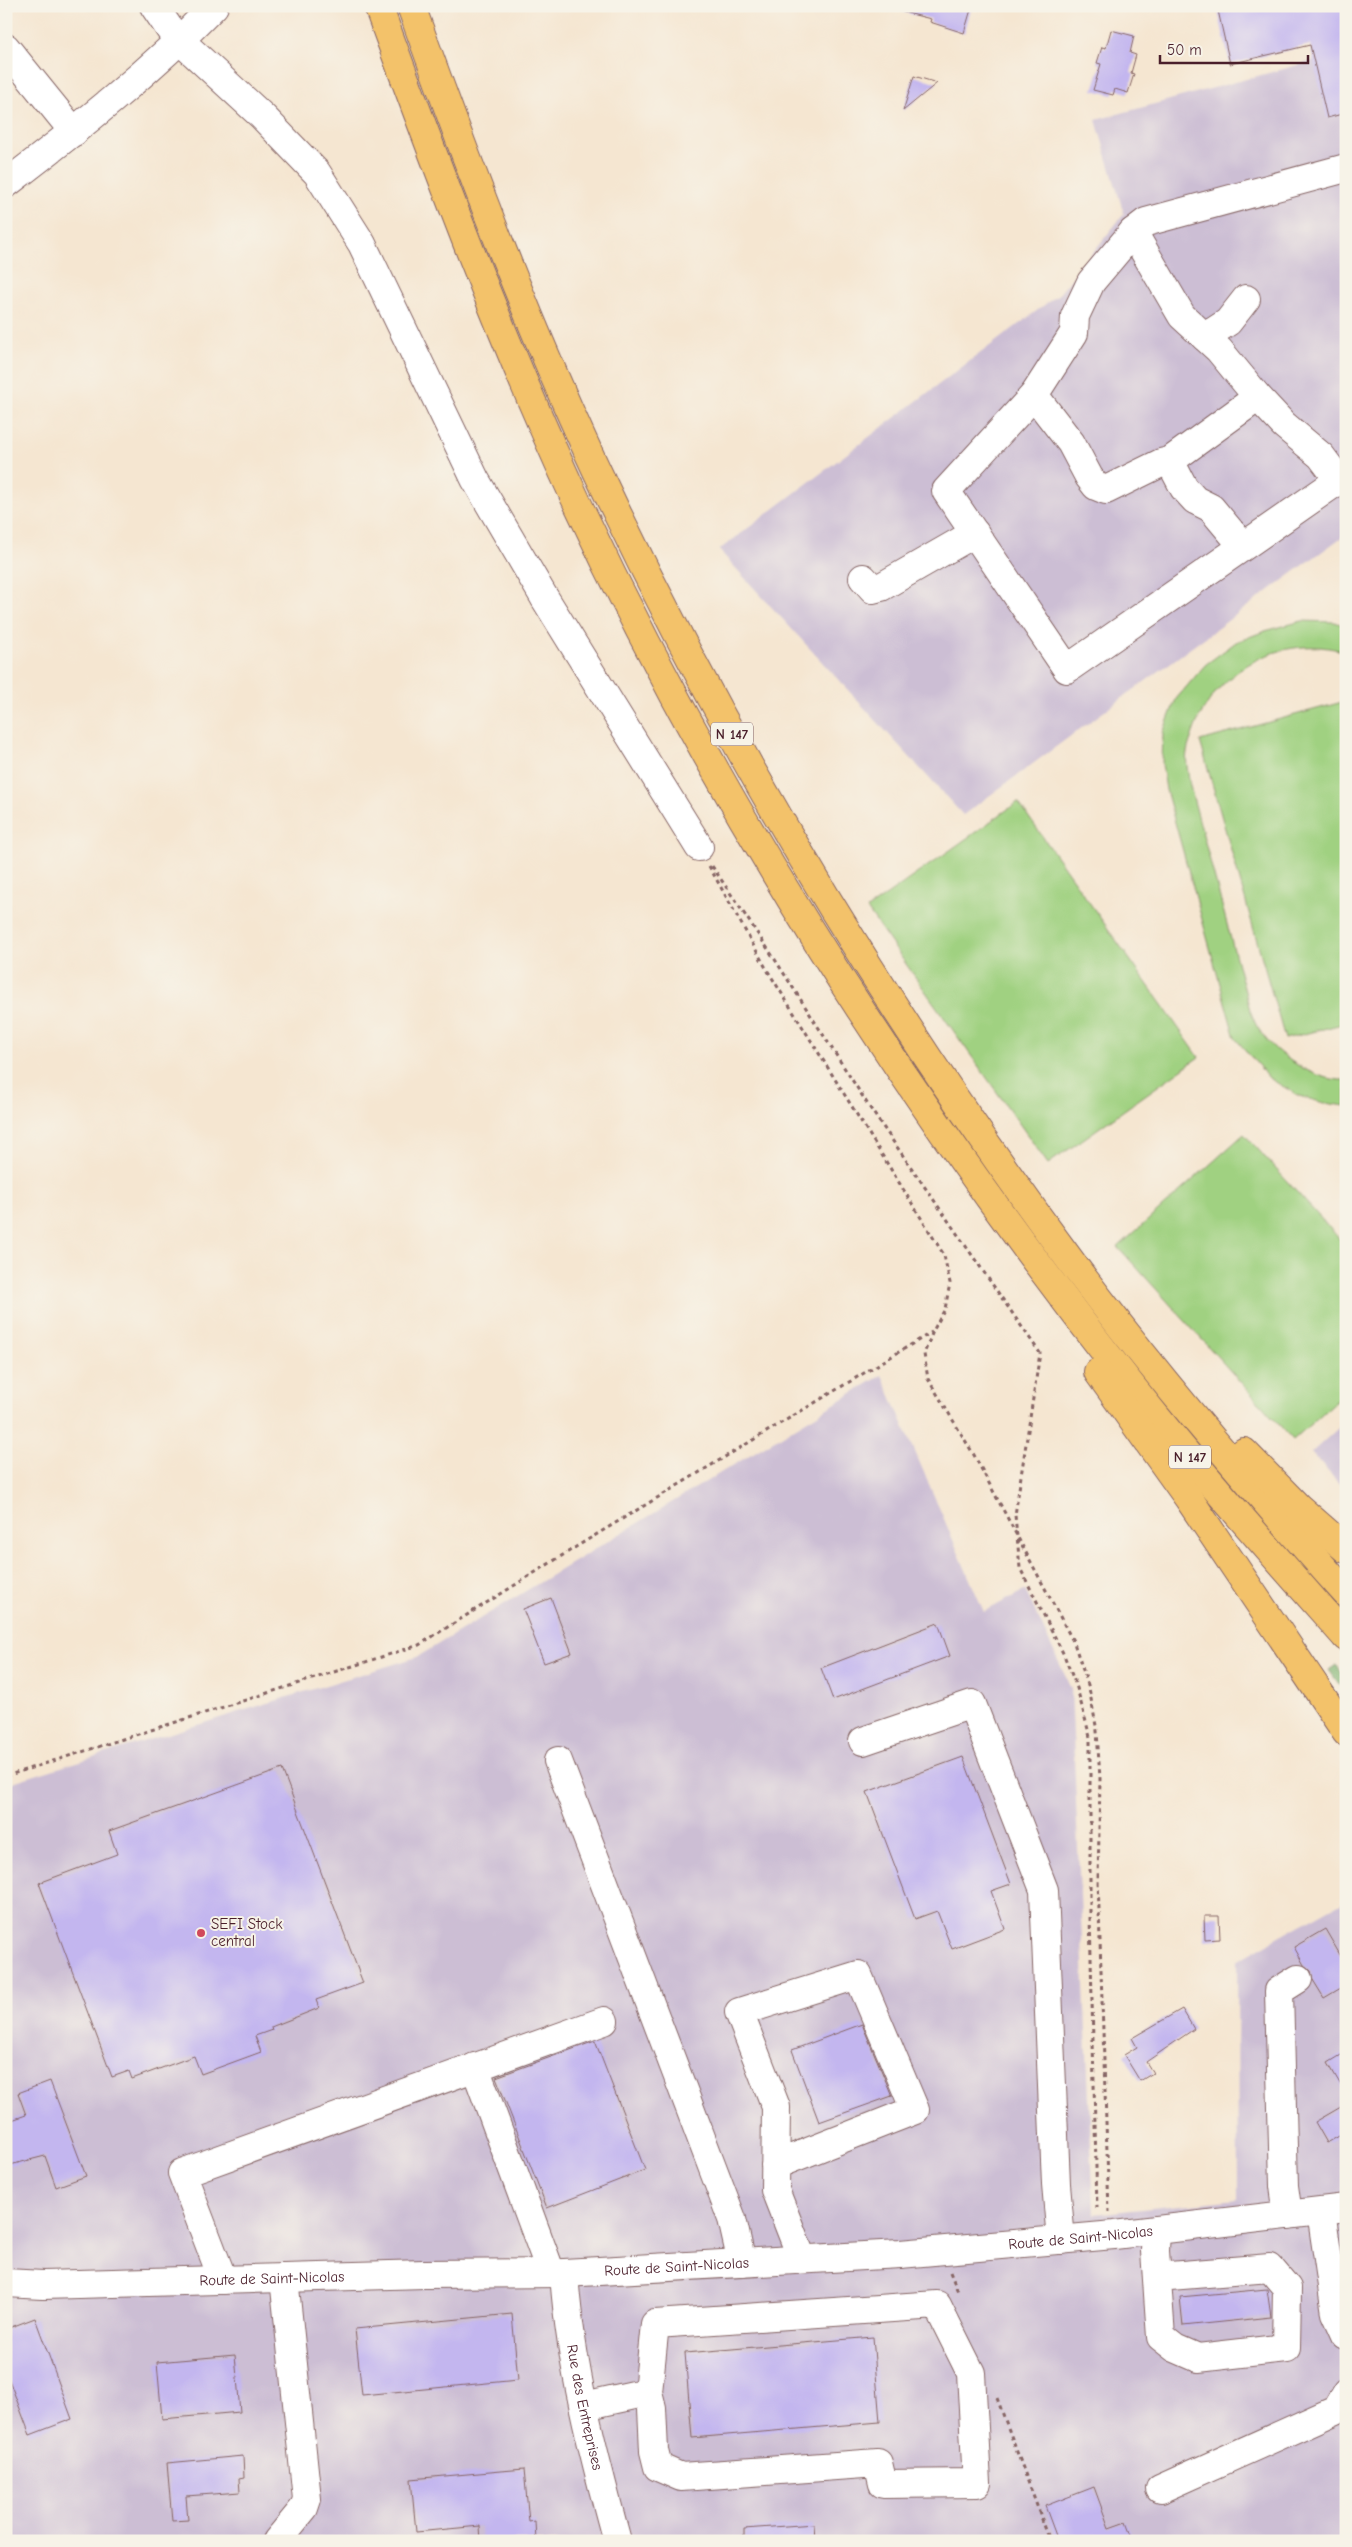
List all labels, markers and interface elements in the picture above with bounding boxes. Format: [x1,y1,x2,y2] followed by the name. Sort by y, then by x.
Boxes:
[1160,32,1307,64] scale bar
[1167,41,1202,59] text: 50 m
[711,722,753,746] road number: N 147
[1169,1445,1211,1468] road number: N 147
[211,1915,283,1950] place label: SEFI Stock central
[195,1927,207,1939] marker: SEFI Stock central
[1007,2222,1154,2253] street label: Route de Saint-Nicolas
[604,2254,750,2280] street label: Route de Saint-Nicolas
[199,2267,345,2289] street label: Route de Saint-Nicolas
[563,2343,607,2472] street label: Rue des Entreprises

